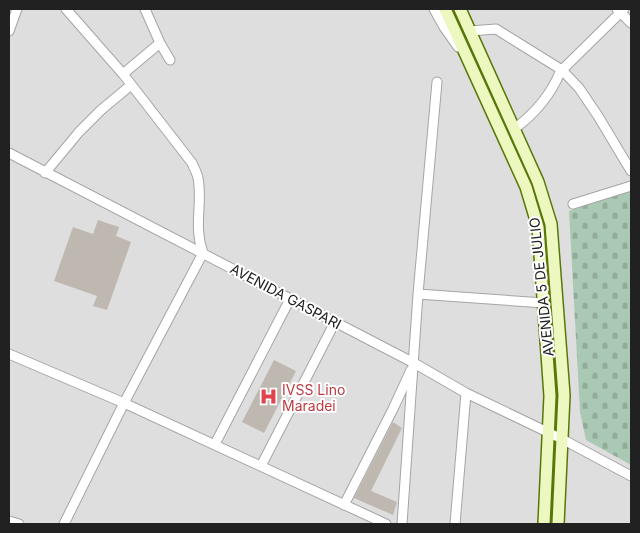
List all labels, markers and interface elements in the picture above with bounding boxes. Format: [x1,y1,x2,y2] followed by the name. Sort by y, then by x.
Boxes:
[525,216,557,358] street label: AVENIDA 5 DE JULIO
[228,260,344,332] street label: AVENIDA GASPARI
[282,381,345,414] place label: IVSS Lino Maradei
[258,387,278,407] hospital icon: IVSS Lino Maradei

